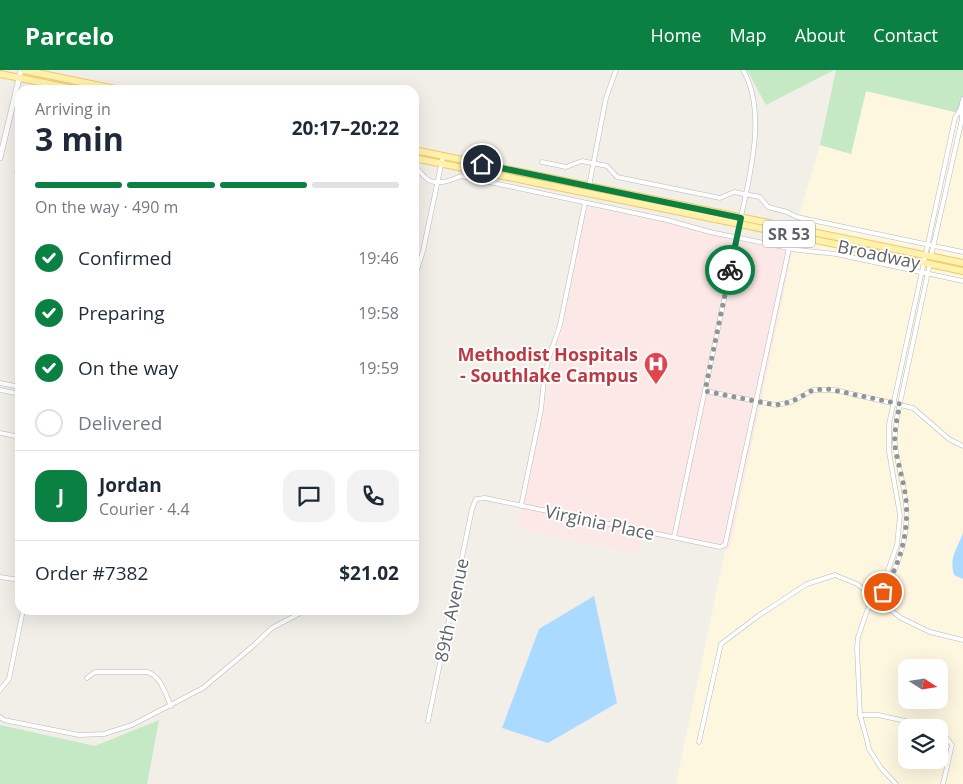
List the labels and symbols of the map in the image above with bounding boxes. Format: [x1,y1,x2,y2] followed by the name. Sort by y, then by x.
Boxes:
[461,143,503,185] pin
[763,220,815,248] road number: SR 53
[836,234,923,275] street label: Broadway
[705,245,755,295] courier
[457,342,638,387] place label: Methodist Hospitals - Southlake Campus
[643,351,669,385] hospital icon: Methodist Hospitals - Southlake Campus
[543,499,657,545] street label: Virginia Place
[428,556,474,664] street label: 89th Avenue
[862,571,904,613] pin
[898,659,948,709] north arrow

